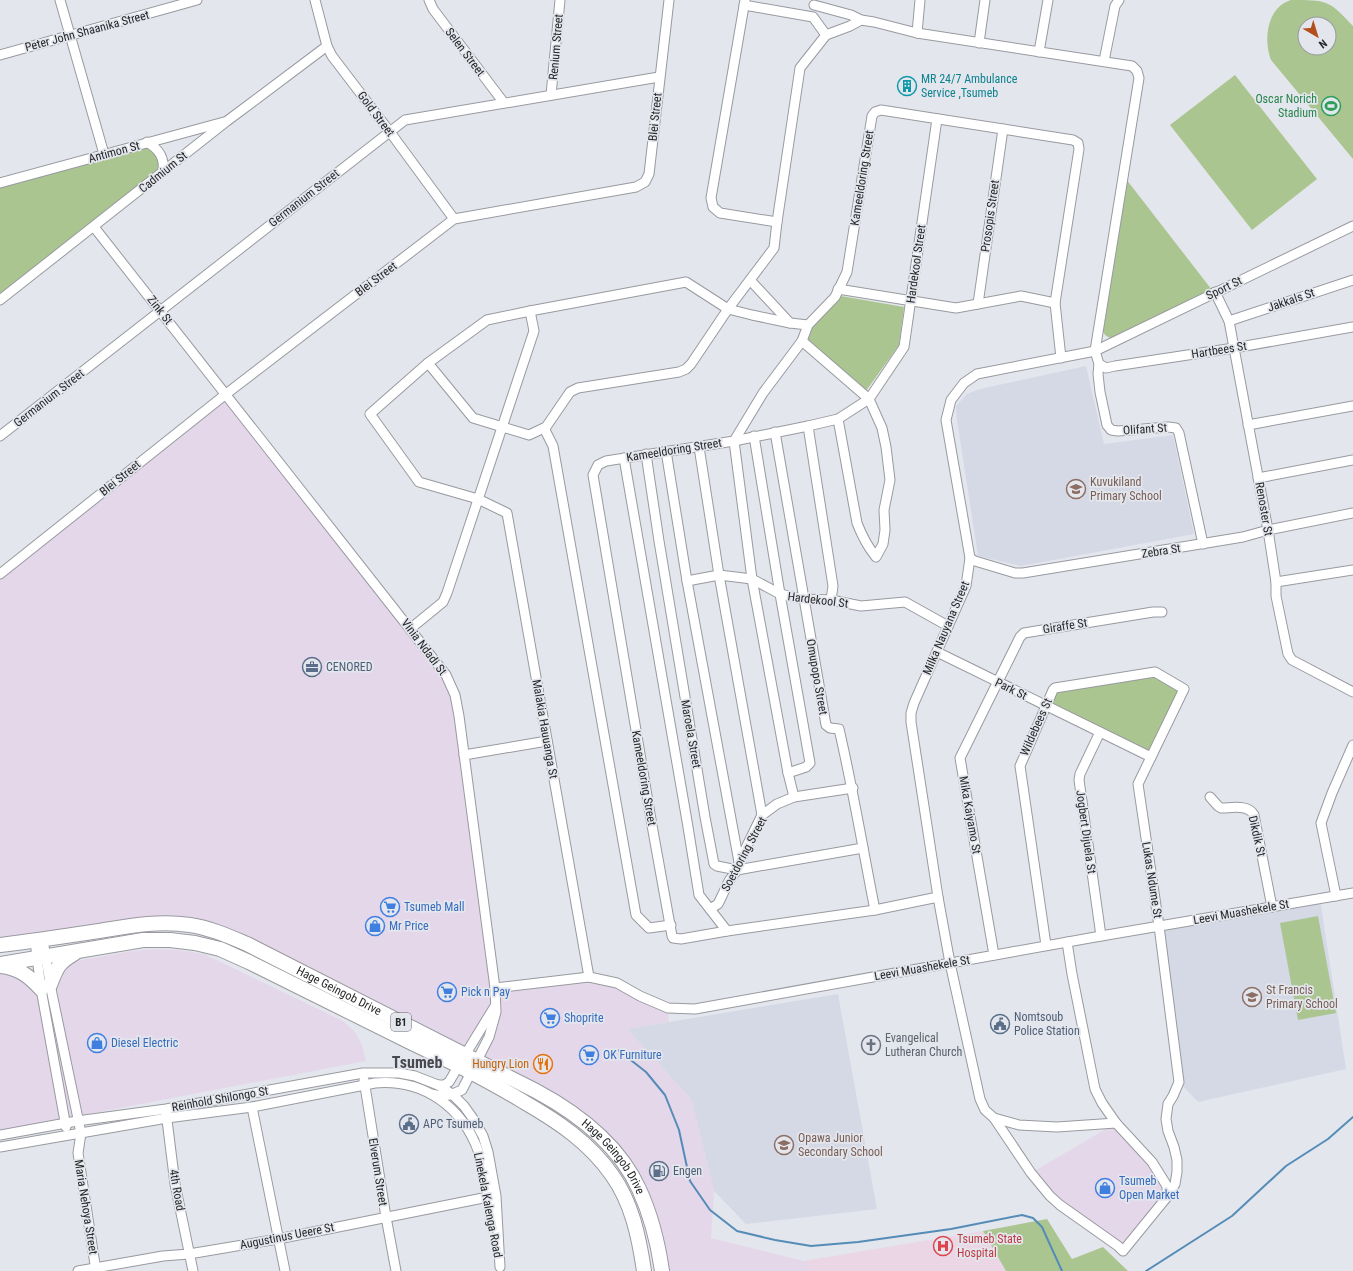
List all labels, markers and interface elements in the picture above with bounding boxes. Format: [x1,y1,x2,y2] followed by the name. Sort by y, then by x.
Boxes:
[23,8,151,54] street label: Peter John Shaanika Street
[546,13,566,81] street label: Renium Street
[1297,16,1337,56] north arrow
[442,25,488,79] street label: Selen Street
[1316,36,1330,51] text: N
[921,72,1018,100] place label: MR 24/7 Ambulance Service ,Tsumeb
[896,75,918,97] building icon: MR 24/7 Ambulance Service ,Tsumeb
[355,89,398,140] street label: Gold Street
[646,92,665,142] street label: Blei Street
[1255,92,1317,120] place label: Oscar Norich Stadium
[1320,95,1342,117] sports icon: Oscar Norich Stadium
[848,129,877,227] street label: Kameeldoring Street
[87,138,142,166] street label: Antimon St
[136,148,190,196] street label: Cadmium St
[266,166,342,230] street label: Germanium Street
[978,179,1002,253] street label: Prosopis Street
[904,223,929,304] street label: Hardekool Street
[352,259,400,299] street label: Blei Street
[1204,273,1245,303] street label: Sport St
[1266,285,1317,315] street label: Jakkals St
[144,293,176,328] street label: Zink St
[1190,339,1248,361] street label: Hartbees St
[11,366,87,430] street label: Germanium Street
[1122,420,1168,438] street label: Olifant St
[625,435,723,464] street label: Kameeldoring Street
[97,457,144,499] street label: Blei Street
[1090,475,1162,503] place label: Kuvukiland Primary School
[1065,478,1087,500] school or university icon: Kuvukiland Primary School
[1252,481,1276,538] street label: Renoster St
[1140,541,1182,561] street label: Zebra St
[920,579,972,677] street label: Milka Nauyana Street
[787,589,850,611] street label: Hardekool St
[398,616,450,678] street label: Vinia Ndadi St
[1042,616,1089,636] street label: Giraffe St
[803,638,831,716] street label: Omupopo Street
[301,656,323,678] office icon: CENORED
[326,660,373,674] place label: CENORED
[993,675,1030,703] street label: Park St
[529,678,561,780] street label: Malakia Hauuanga St
[1017,696,1055,758] street label: Wildebees St
[678,699,704,770] street label: Maroela Street
[629,729,659,827] street label: Kameeldoring Street
[956,775,984,856] street label: Mika Kaiyamo St
[1073,789,1099,875] street label: Jogbert Dijuela St
[718,814,770,894] street label: Soetdoring Street
[1246,814,1269,858] street label: Dikdik St
[1139,841,1165,920] street label: Lukas Ndume St
[379,896,401,918] supermarket icon: Tsumeb Mall
[1192,897,1290,927] street label: Leevi Muashekele St
[404,900,465,914] place label: Tsumeb Mall
[364,915,386,937] shop icon: Mr Price
[389,919,429,933] place label: Mr Price
[873,953,971,983] street label: Leevi Muashekele St
[294,963,384,1018] street label: Hage Geingob Drive
[436,981,458,1003] supermarket icon: Pick n Pay
[1266,983,1338,1011] place label: St Francis Primary School
[461,985,510,999] place label: Pick n Pay
[1241,986,1263,1008] school or university icon: St Francis Primary School
[539,1007,561,1029] supermarket icon: Shoprite
[1014,1010,1080,1038] place label: Nomtsoub Police Station
[564,1011,604,1025] place label: Shoprite
[391,1013,411,1031] road number: B1
[989,1013,1011,1035] public building icon: Nomtsoub Police Station
[885,1031,962,1059] place label: Evangelical Lutheran Church
[86,1032,108,1054] shop icon: Diesel Electric
[860,1034,882,1056] church icon: Evangelical Lutheran Church
[111,1036,179,1050] place label: Diesel Electric
[578,1044,600,1066] supermarket icon: OK Furniture
[603,1048,662,1062] place label: OK Furniture
[392,1053,442,1072] district label: Tsumeb
[532,1053,554,1075] restaurant icon: Hungry Lion
[472,1057,529,1071] place label: Hungry Lion
[171,1084,270,1114] street label: Reinhold Shilongo St
[398,1113,420,1135] public building icon: APC Tsumeb
[579,1116,648,1197] street label: Hage Geingob Drive
[423,1117,483,1131] place label: APC Tsumeb
[798,1131,883,1159] place label: Opawa Junior Secondary School
[773,1134,795,1156] school or university icon: Opawa Junior Secondary School
[366,1137,390,1207] street label: Elverum Street
[471,1151,505,1259] street label: Linekela Kalenga Road
[72,1158,100,1256] street label: Maria Nehoya Street
[648,1160,670,1182] fuel station icon: Engen
[673,1164,702,1178] place label: Engen
[166,1168,188,1212] street label: 4th Road
[1119,1174,1180,1202] place label: Tsumeb Open Market
[1094,1177,1116,1199] shop icon: Tsumeb Open Market
[239,1220,336,1252] street label: Augustinus Ueere St
[957,1232,1022,1260] place label: Tsumeb State Hospital
[932,1235,954,1257] hospital icon: Tsumeb State Hospital

